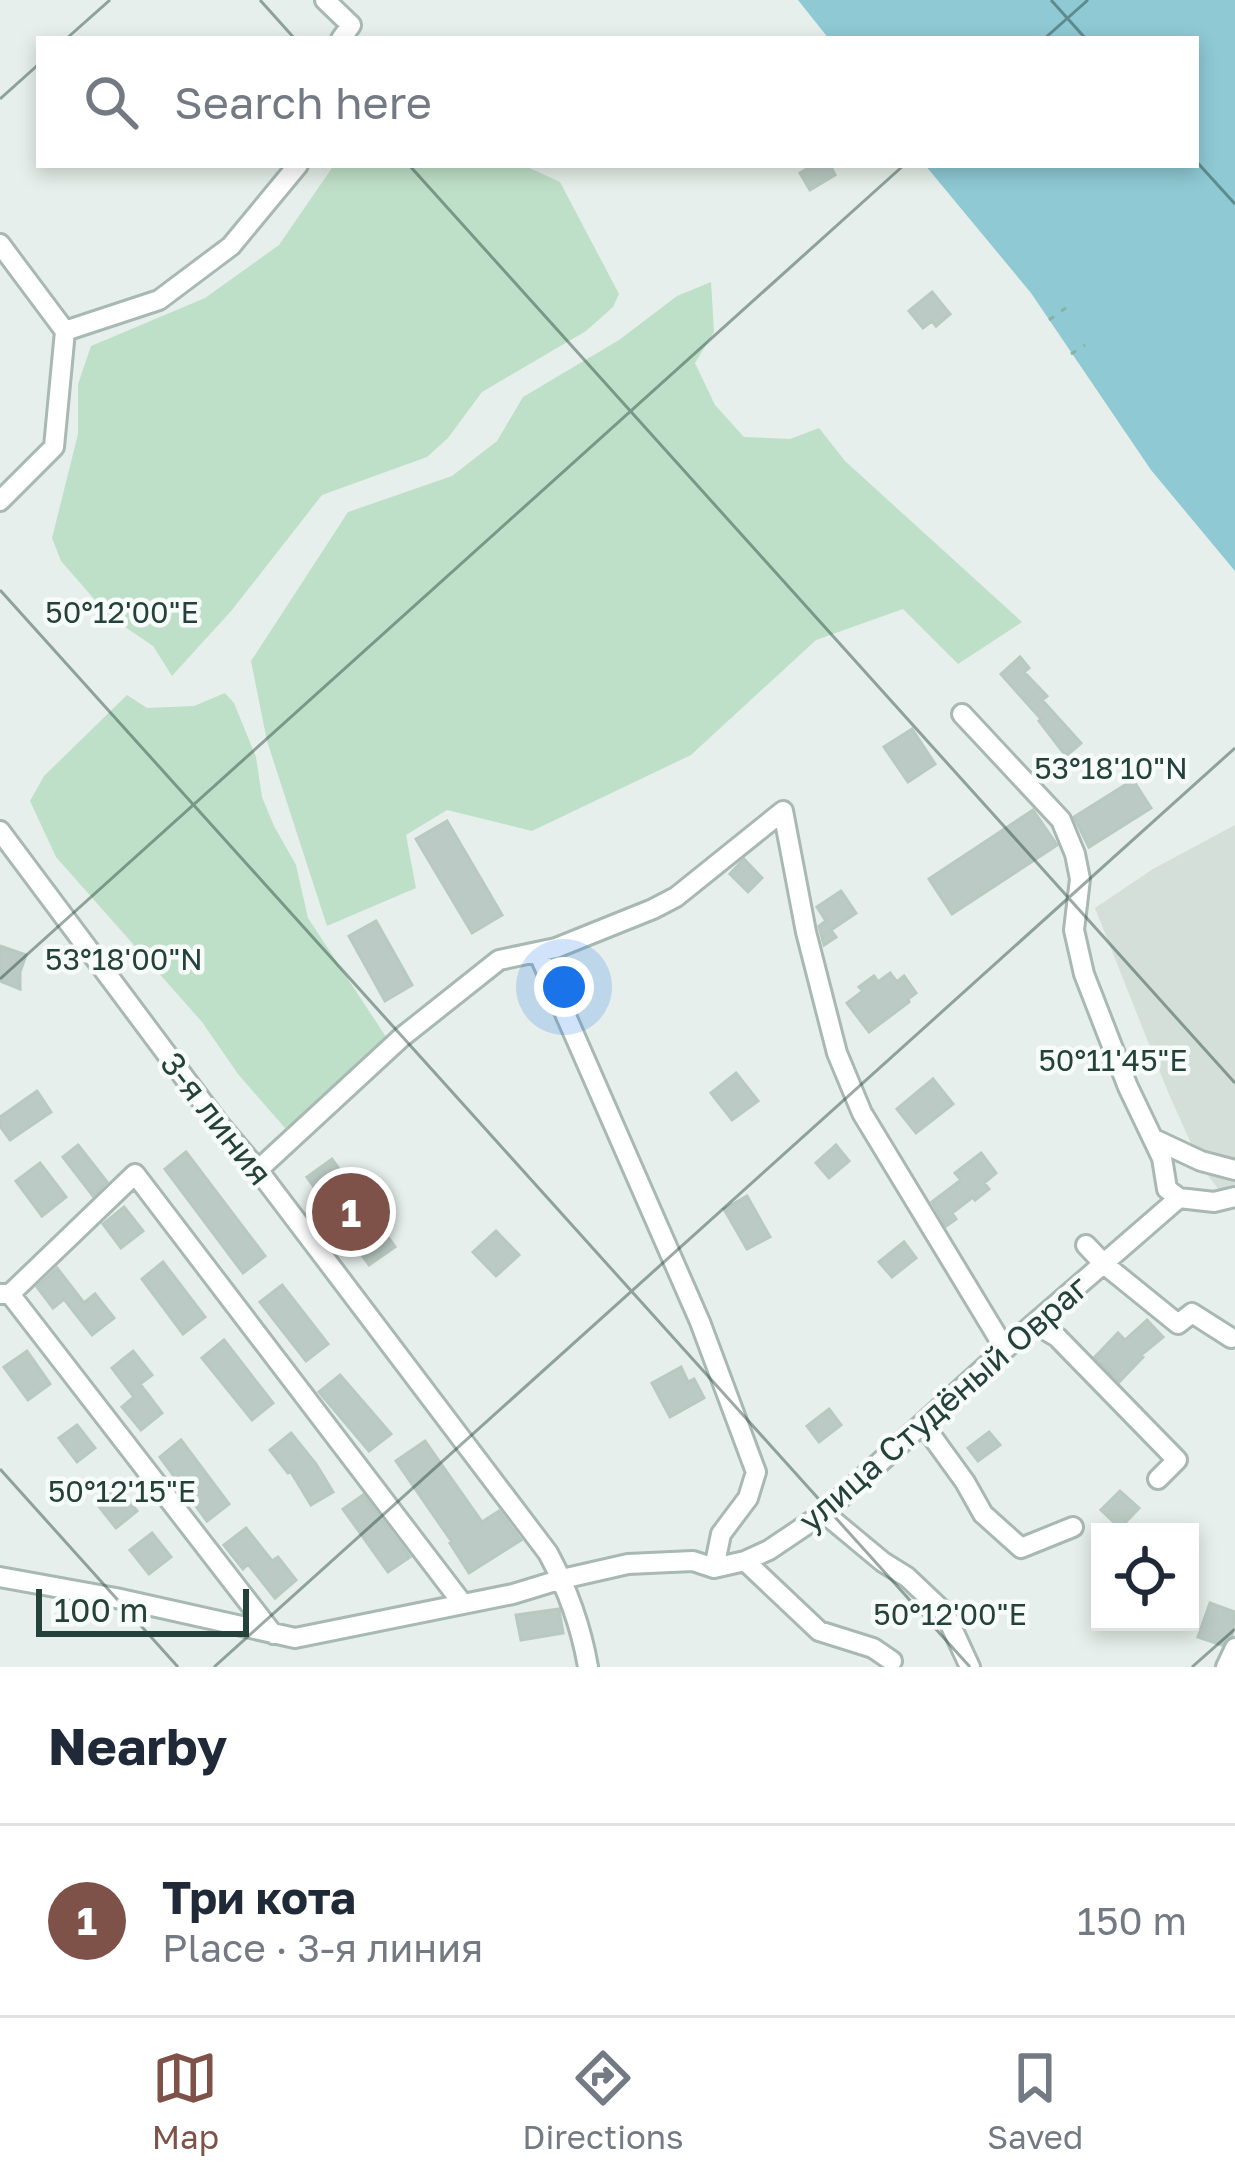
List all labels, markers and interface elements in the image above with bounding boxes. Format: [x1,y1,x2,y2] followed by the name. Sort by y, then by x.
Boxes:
[36,36,1199,168] search box
[78,69,144,135] icon: search
[174,75,432,129] text: Search here
[45,594,199,630] text: 50°12'00"E
[1034,750,1188,786] text: 53°18'10"N
[45,941,203,977] text: 53°18'00"N
[534,957,594,1017] your location
[1038,1042,1188,1078] text: 50°11'45"E
[153,1044,281,1192] street label: 3-я линия
[312,1167,390,1257] pin: 1
[790,1267,1096,1539] street label: улица Студёный Овраг
[48,1473,196,1509] text: 50°12'15"E
[1091,1523,1199,1631] map controls
[1091,1523,1199,1631] button: locate
[36,1583,249,1636] scale bar
[54,1590,148,1629] text: 100 m
[873,1596,1027,1632] text: 50°12'00"E
[48,1715,227,1776] text: Nearby
[162,1870,356,1924] text: Три кота
[77,1897,97,1944] text: 1
[1077,1897,1187,1944] text: 150 m
[162,1924,483,1971] text: Place · 3-я линия
[152,2045,219,2156] tab: Map
[522,2045,684,2156] tab: Directions
[987,2045,1083,2156] tab: Saved

